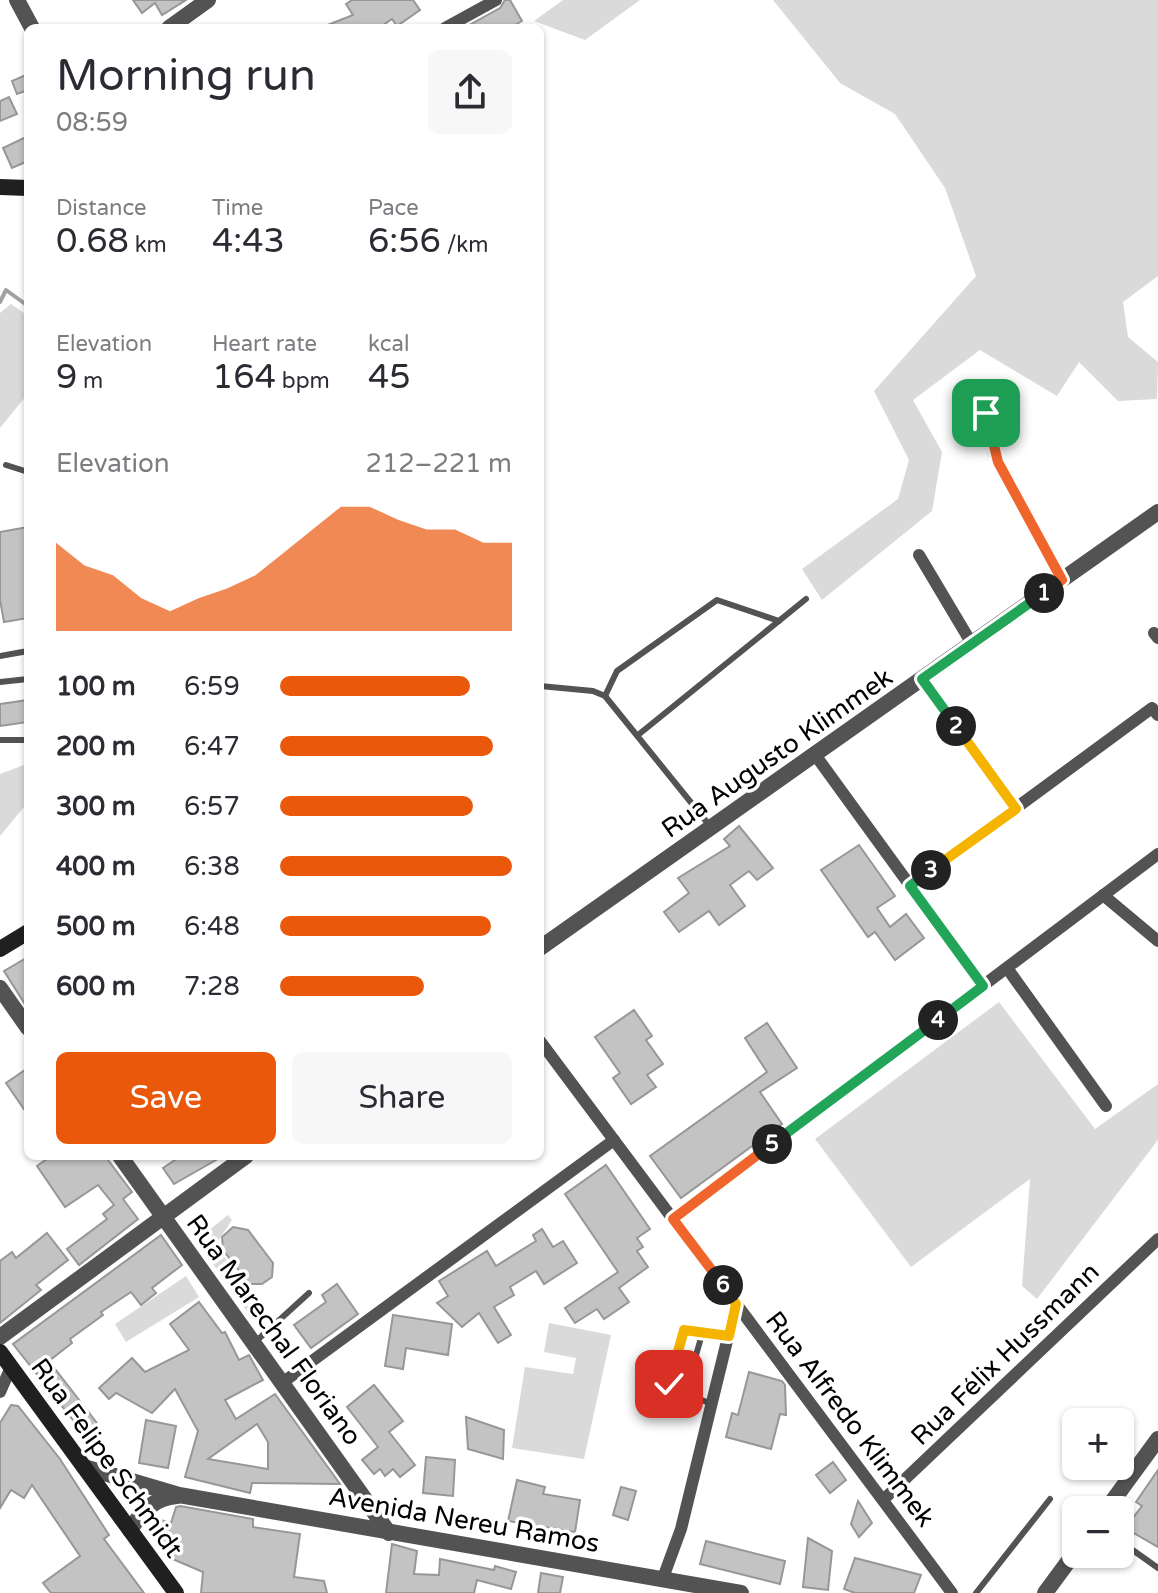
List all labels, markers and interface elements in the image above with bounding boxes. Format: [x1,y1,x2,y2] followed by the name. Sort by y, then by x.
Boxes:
[56,50,316,103] text: Morning run
[428,50,512,134] button: share
[56,107,128,138] text: 08:59
[56,195,147,221] text: Distance
[212,195,263,221] text: Time
[368,195,419,221] text: Pace
[56,221,129,262] text: 0.68
[212,221,285,262] text: 4:43
[368,221,441,262] text: 6:56
[129,232,167,258] text: km
[441,232,489,258] text: /km
[56,331,152,357] text: Elevation
[212,331,317,357] text: Heart rate
[368,331,409,357] text: kcal
[56,357,77,398] text: 9
[212,357,276,398] text: 164
[368,357,411,398] text: 45
[77,368,103,394] text: m
[276,368,330,394] text: bpm
[952,379,1020,447] pin
[964,391,1008,435] icon: arrive
[56,448,170,479] text: Elevation
[366,448,512,479] text: 212–221 m
[1024,573,1064,613] pin: 1
[1037,580,1051,606] text: 1
[656,662,898,844] street label: Rua Augusto Klimmek
[56,671,136,702] text: 100 m
[184,671,240,702] text: 6:59
[936,706,976,746] pin: 2
[949,713,963,739] text: 2
[56,731,136,762] text: 200 m
[184,731,240,762] text: 6:47
[56,791,136,822] text: 300 m
[184,791,240,822] text: 6:57
[911,850,951,890] pin: 3
[56,851,136,882] text: 400 m
[184,851,240,882] text: 6:38
[924,857,938,883] text: 3
[56,911,136,942] text: 500 m
[184,911,240,942] text: 6:48
[56,971,136,1002] text: 600 m
[184,971,240,1002] text: 7:28
[918,1000,958,1040] pin: 4
[931,1007,945,1033] text: 4
[56,1052,276,1144] button: Save
[292,1052,512,1144] button: Share
[752,1124,792,1164] pin: 5
[765,1131,779,1157] text: 5
[180,1208,368,1452] street label: Rua Marechal Floriano
[905,1256,1105,1452] street label: Rua Félix Hussmann
[703,1265,743,1305] pin: 6
[716,1272,730,1298] text: 6
[759,1305,941,1533] street label: Rua Alfredo Klimmek
[635,1350,703,1418] pin
[24,1352,190,1564] street label: Rua Felipe Schmidt
[647,1362,691,1406] icon: check
[1062,1408,1134,1568] map controls
[1062,1408,1134,1480] button: +
[326,1481,602,1559] street label: Avenida Nereu Ramos
[1062,1496,1134,1568] button: −

